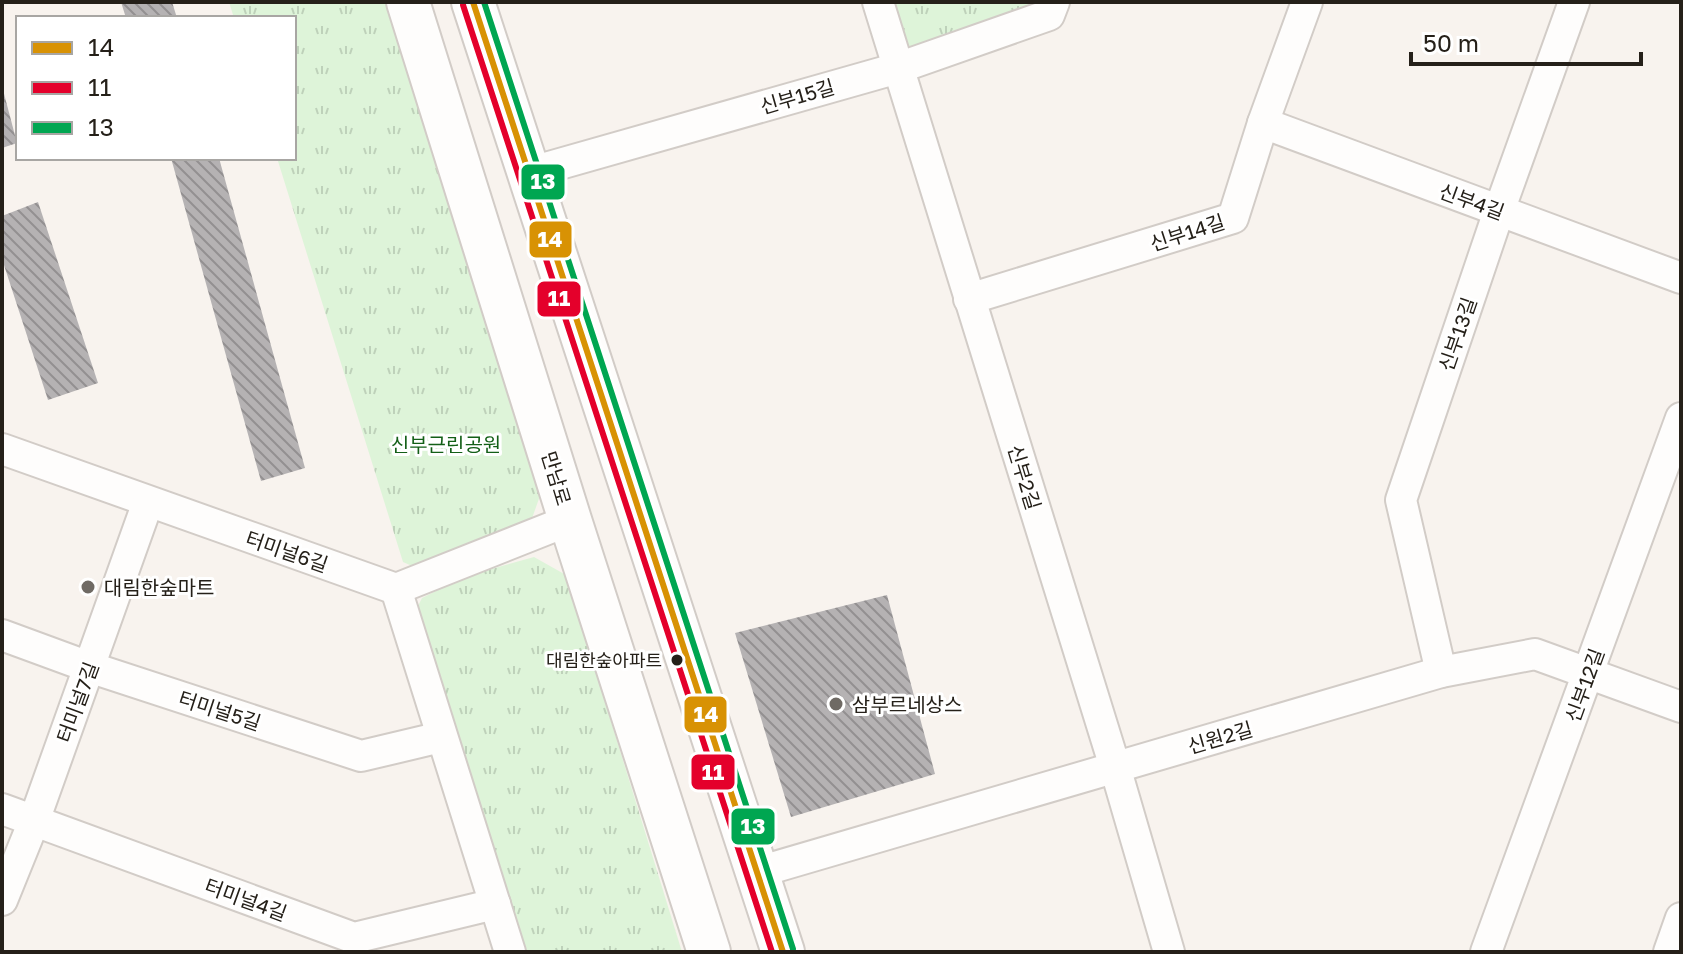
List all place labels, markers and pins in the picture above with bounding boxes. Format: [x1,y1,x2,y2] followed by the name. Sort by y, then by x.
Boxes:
[104,575,214,599] place label: 대림한숲마트
[79,578,97,596] marker: 대림한숲마트
[546,649,662,671] place label: 대림한숲아파트
[669,652,685,668] marker: 대림한숲아파트
[852,692,962,716] place label: 삼부르네상스
[827,695,845,713] marker: 삼부르네상스

